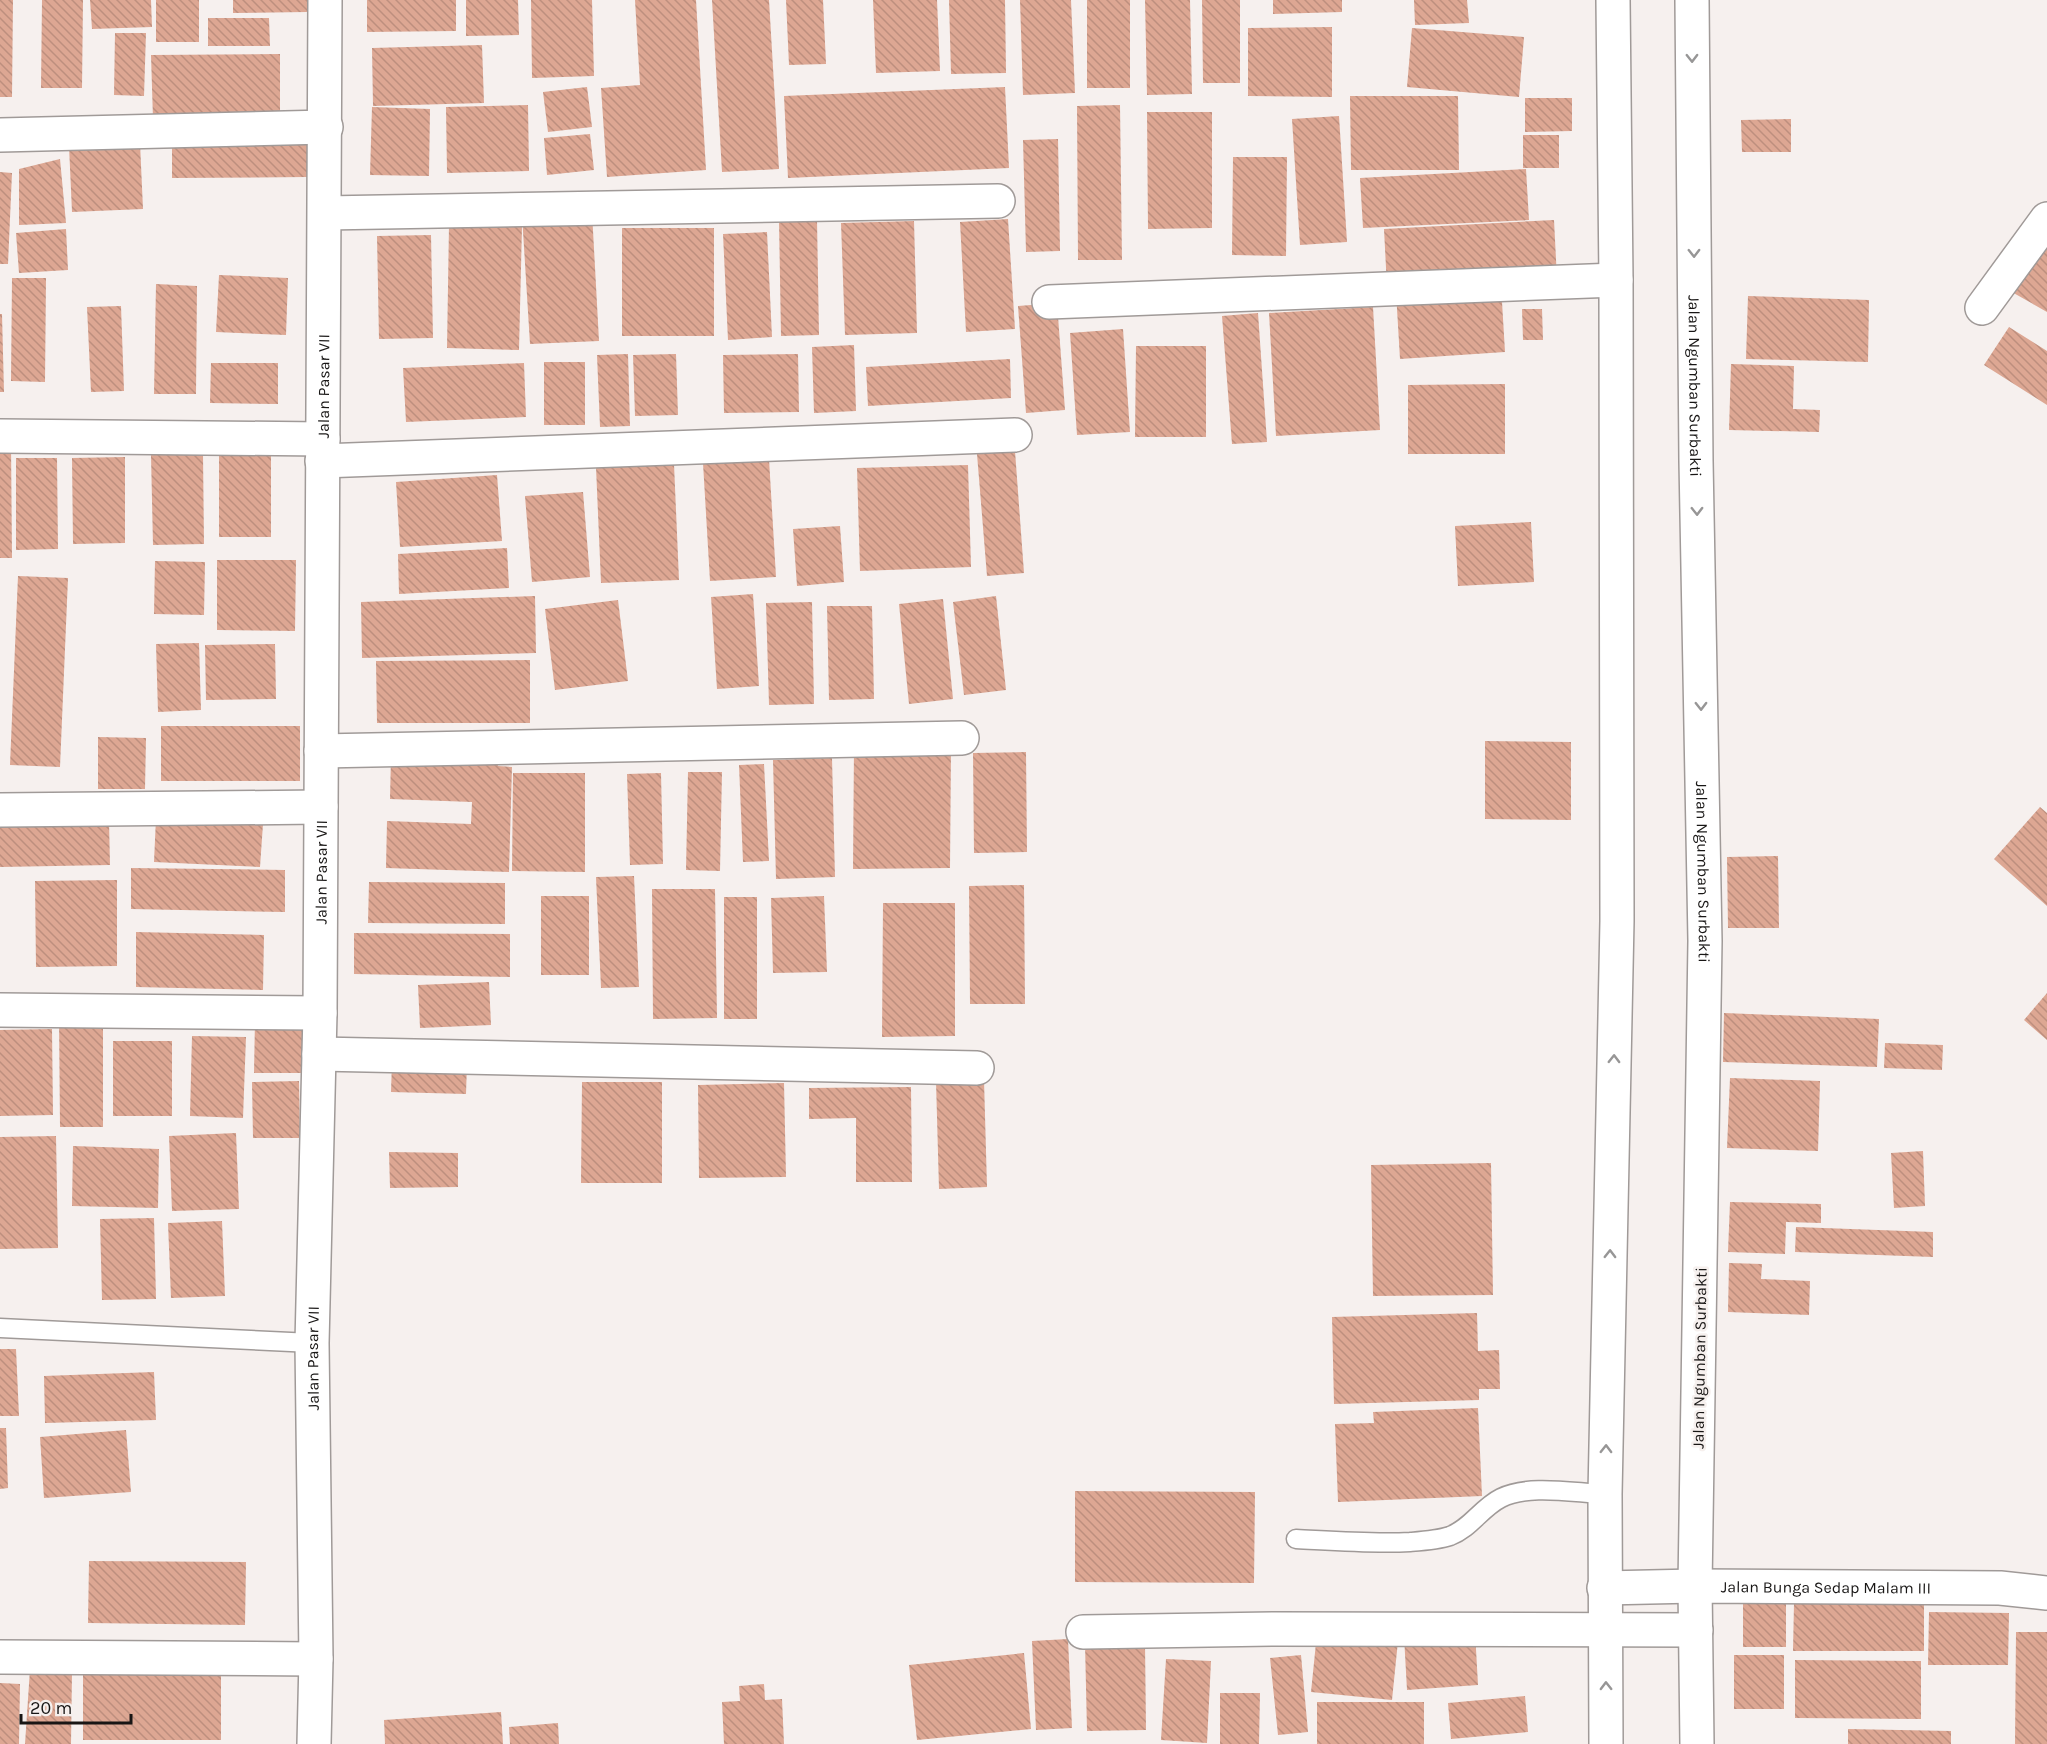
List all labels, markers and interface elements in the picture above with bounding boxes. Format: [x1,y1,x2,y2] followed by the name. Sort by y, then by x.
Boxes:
[1686,54,1699,63] one-way arrow
[1688,249,1700,258] one-way arrow
[1685,295,1705,477] street label: Jalan Ngumban Surbakti
[314,334,333,438] street label: Jalan Pasar VII
[1691,507,1703,516] one-way arrow
[1694,702,1707,711] one-way arrow
[1692,781,1714,963] street label: Jalan Ngumban Surbakti
[311,820,331,924] street label: Jalan Pasar VII
[1608,1054,1620,1063] one-way arrow
[1604,1249,1616,1258] one-way arrow
[1688,1267,1711,1449] street label: Jalan Ngumban Surbakti
[303,1306,323,1410] street label: Jalan Pasar VII
[1600,1444,1612,1453] one-way arrow
[1721,1577,1931,1598] street label: Jalan Bunga Sedap Malam III
[1600,1681,1612,1690] one-way arrow
[21,1687,130,1725] scale bar
[30,1697,72,1719] text: 20 m

